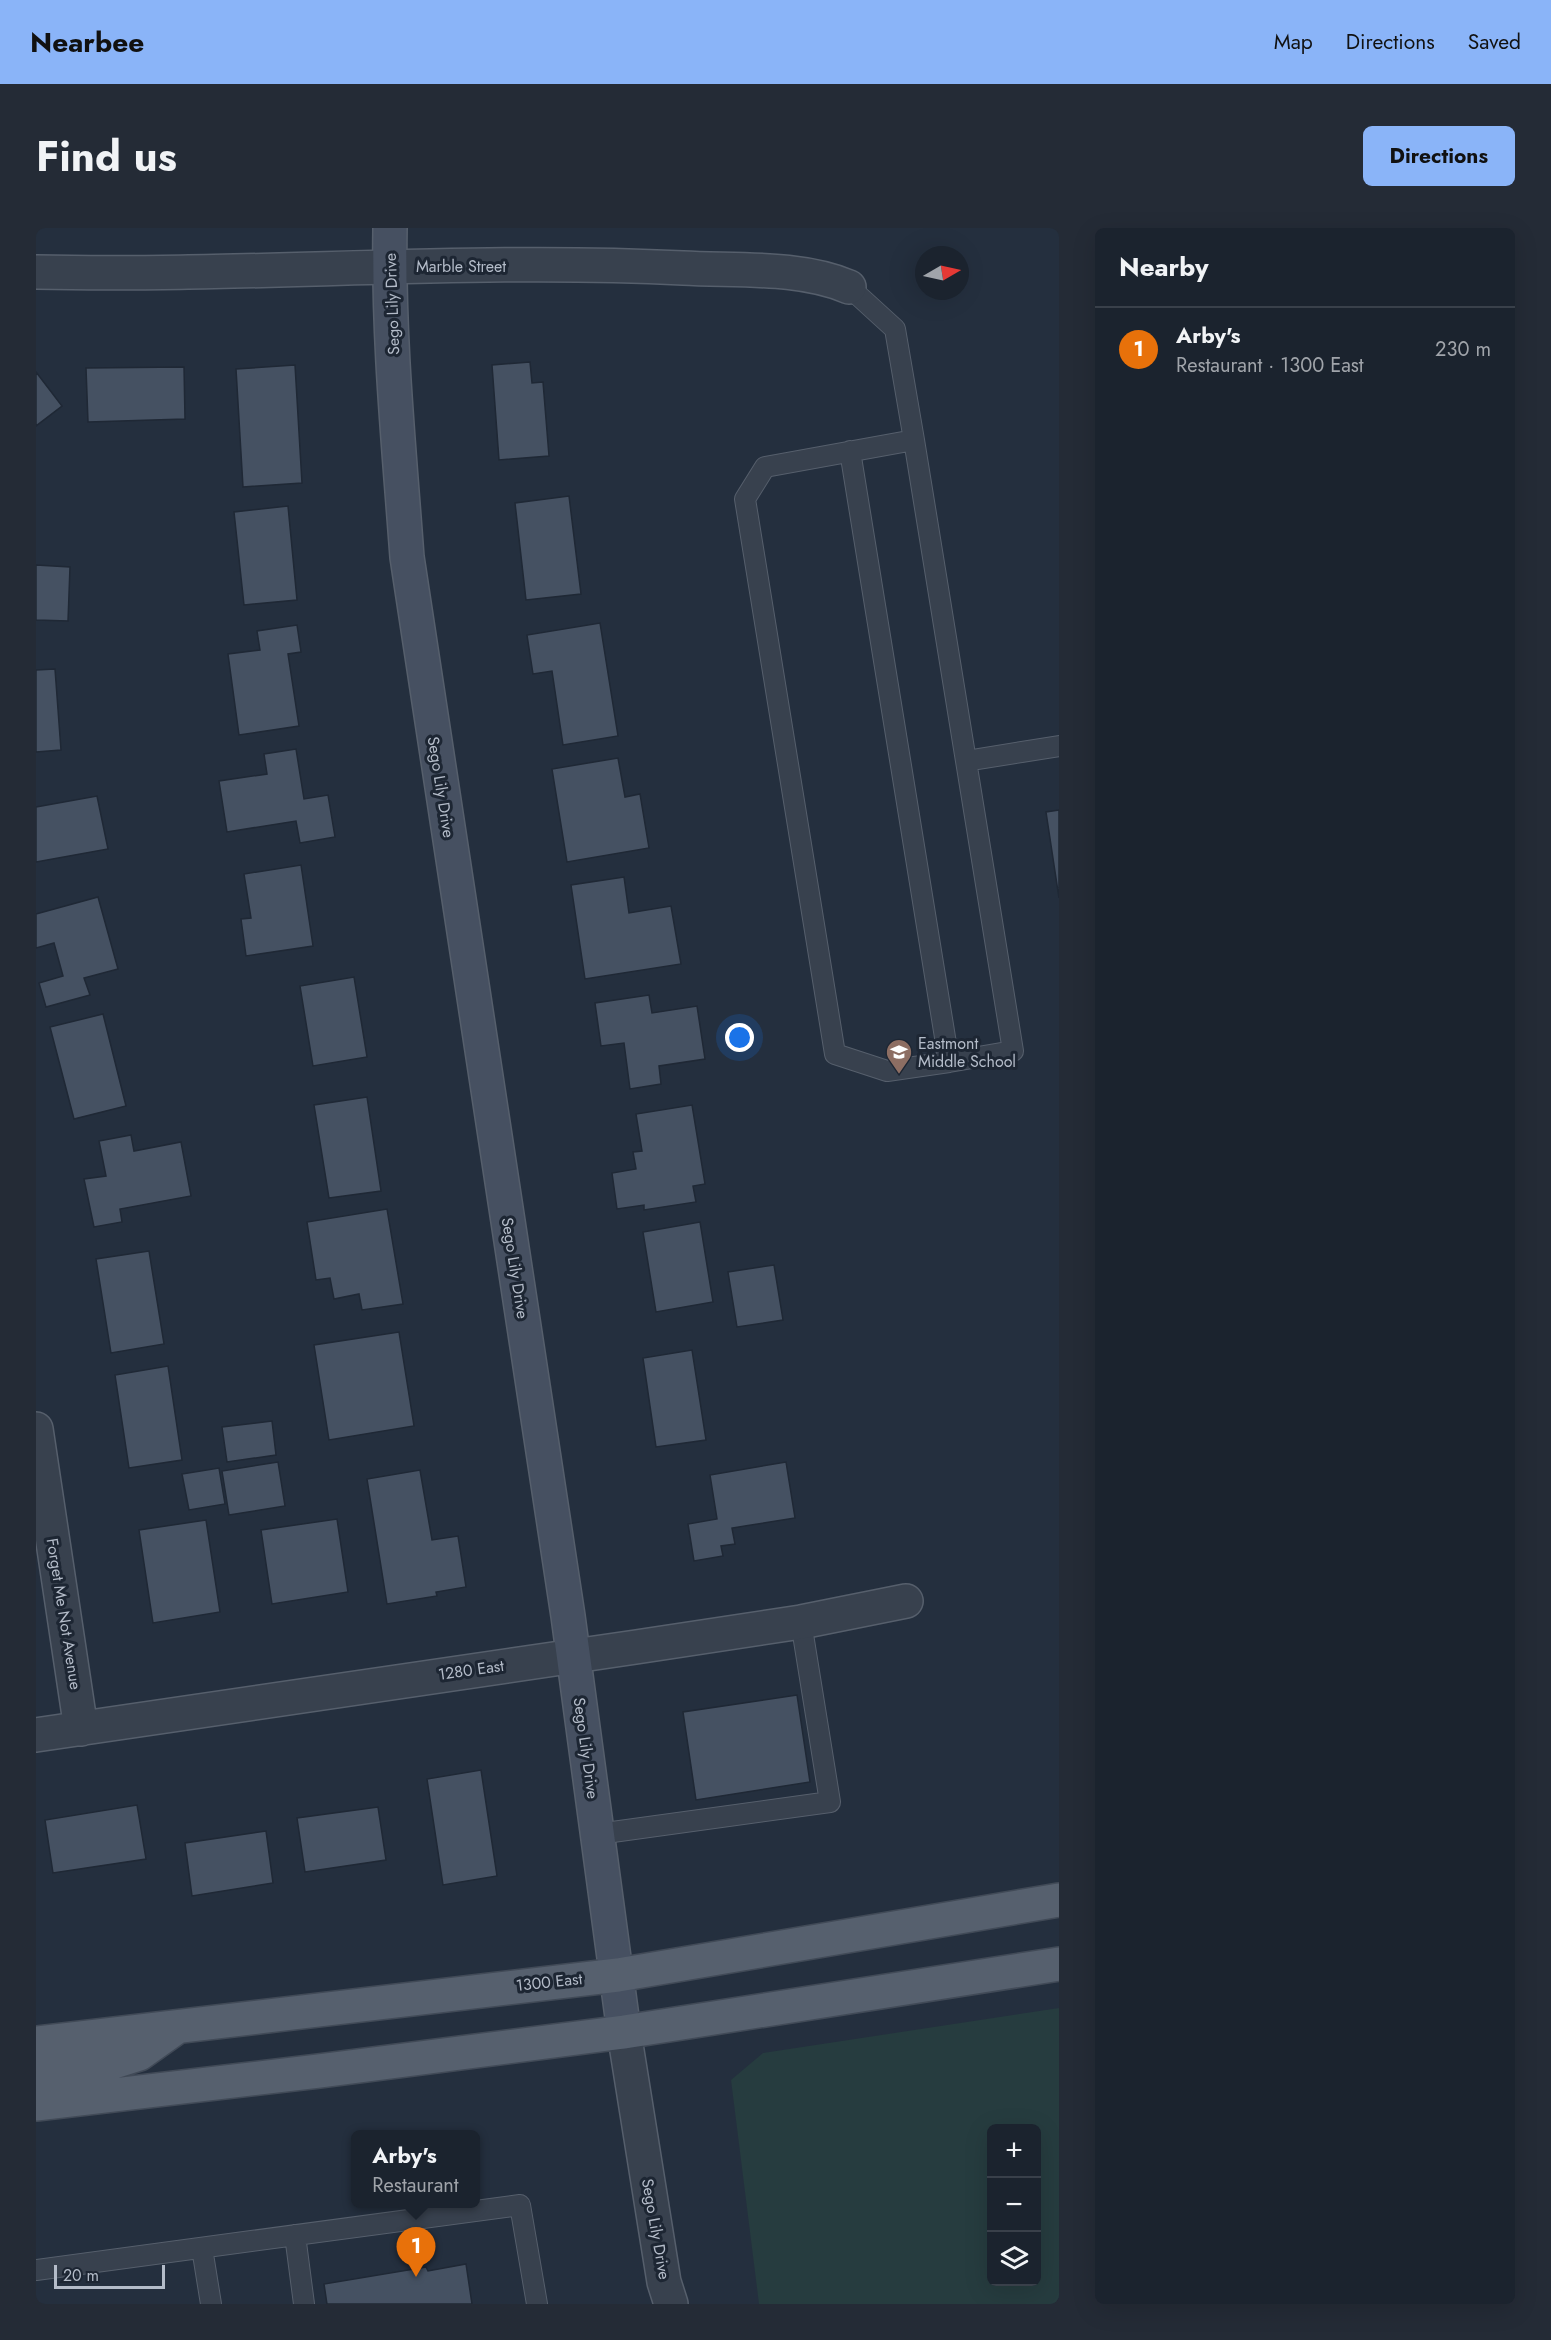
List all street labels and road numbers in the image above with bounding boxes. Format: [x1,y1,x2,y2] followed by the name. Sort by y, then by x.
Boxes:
[379,253,405,355] street label: Sego Lily Drive
[416,255,506,278] street label: Marble Street
[422,735,460,839] street label: Sego Lily Drive
[496,1216,534,1320] street label: Sego Lily Drive
[41,1537,87,1691] street label: Forget Me Not Avenue
[437,1654,506,1686] street label: 1280 East
[568,1696,604,1800] street label: Sego Lily Drive
[515,1967,584,1997] street label: 1300 East
[636,2177,676,2281] street label: Sego Lily Drive

